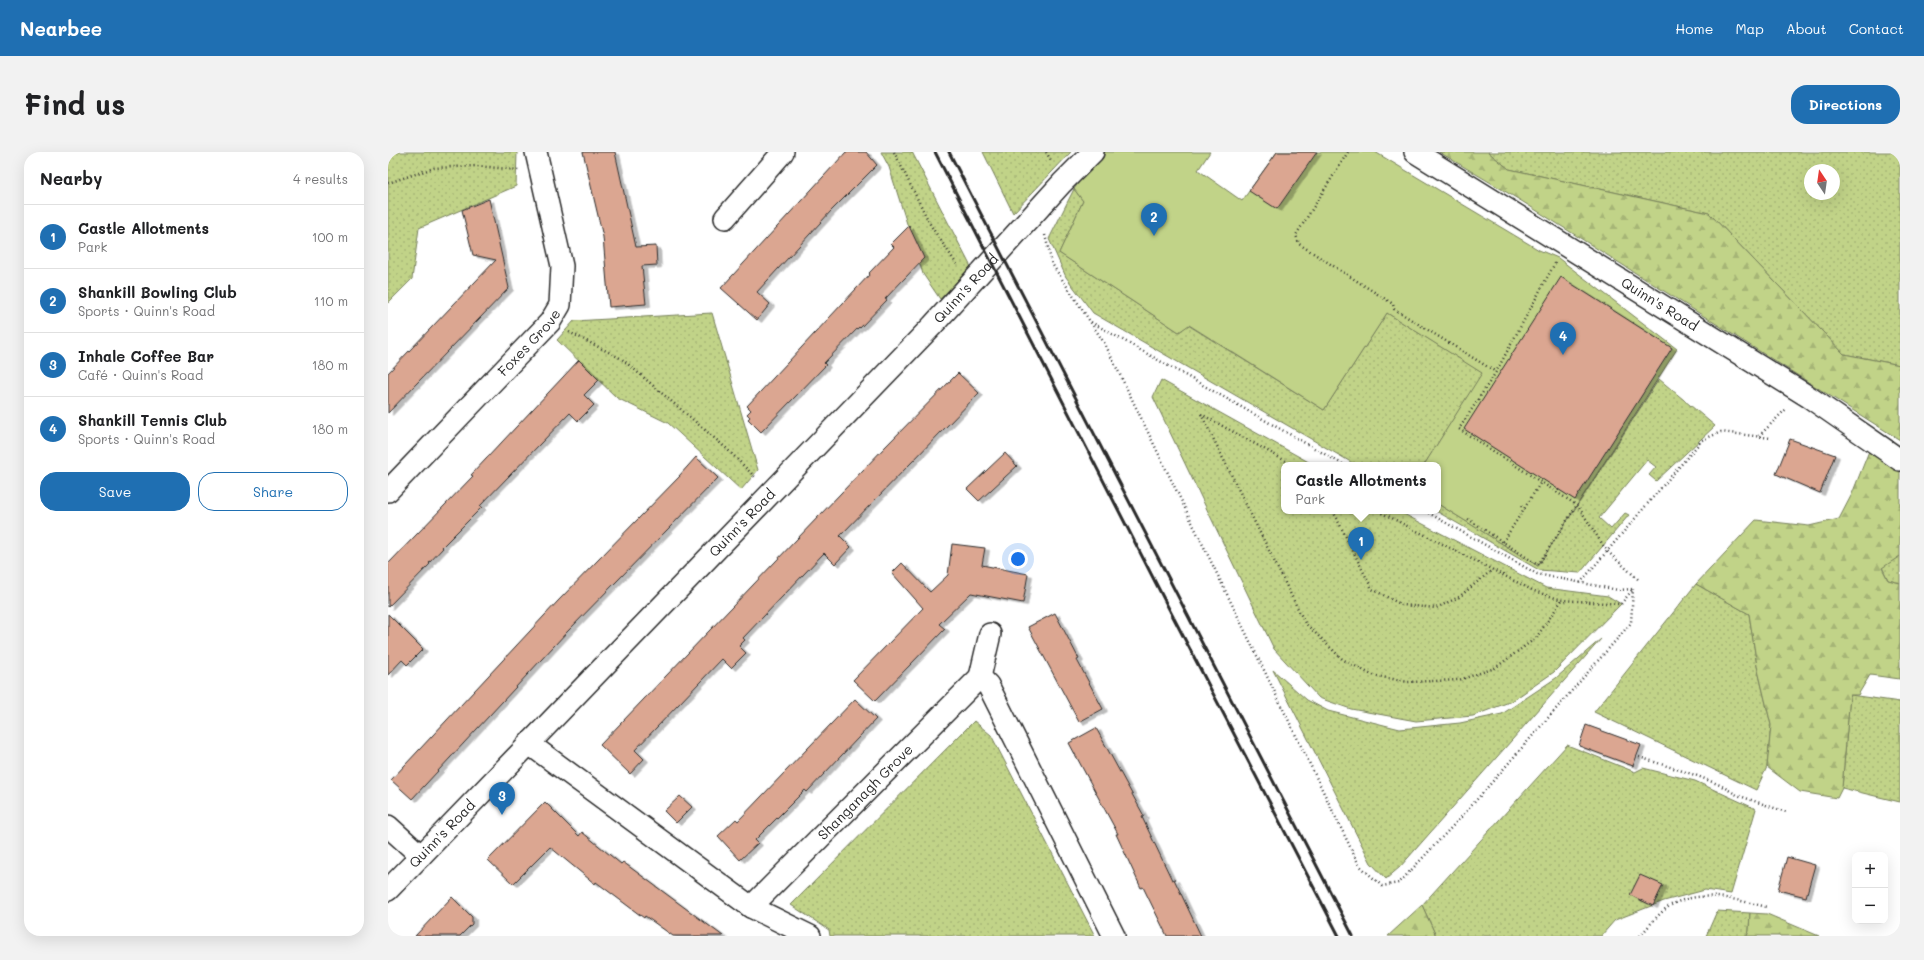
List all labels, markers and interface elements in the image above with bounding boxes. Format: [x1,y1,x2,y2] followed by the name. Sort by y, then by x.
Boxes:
[20,16,102,41] text: Nearbee
[1675,19,1713,38] text: Home
[1735,19,1764,38] text: Map
[1786,19,1827,38] text: About
[1849,19,1904,38] text: Contact
[1791,85,1900,124] button: Directions
[24,86,125,122] text: Find us
[1804,164,1840,200] north arrow
[40,167,102,189] text: Nearby
[293,170,348,187] text: 4 results
[1141,203,1167,236] pin: 2
[78,218,209,238] text: Castle Allotments
[50,228,56,245] text: 1
[312,228,348,245] text: 100 m
[78,238,107,255] text: Park
[929,249,1002,327] street label: Quinn's Road
[1618,272,1702,335] street label: Quinn's Road
[78,282,237,302] text: Shankill Bowling Club
[49,292,57,309] text: 2
[314,292,348,309] text: 110 m
[78,302,215,319] text: Sports · Quinn's Road
[493,305,565,380] street label: Foxes Grove
[1550,322,1576,355] pin: 4
[78,346,214,366] text: Inhale Coffee Bar
[49,356,57,373] text: 3
[312,356,348,373] text: 180 m
[78,366,203,383] text: Café · Quinn's Road
[78,410,227,430] text: Shankill Tennis Club
[49,420,57,437] text: 4
[312,420,348,437] text: 180 m
[78,430,215,447] text: Sports · Quinn's Road
[1281,462,1441,514] popup
[1296,470,1426,490] text: Castle Allotments
[40,472,190,511] button: Save
[198,472,348,511] button: Share
[704,484,779,561] street label: Quinn's Road
[1296,490,1325,507] text: Park
[1348,527,1374,560] pin: 1
[1008,549,1028,569] your location
[813,740,917,844] street label: Shanganagh Grove
[489,782,515,815] pin: 3
[404,795,479,872] street label: Quinn's Road
[1852,852,1888,924] map controls
[1852,852,1888,888] button: +
[1852,888,1888,924] button: −

